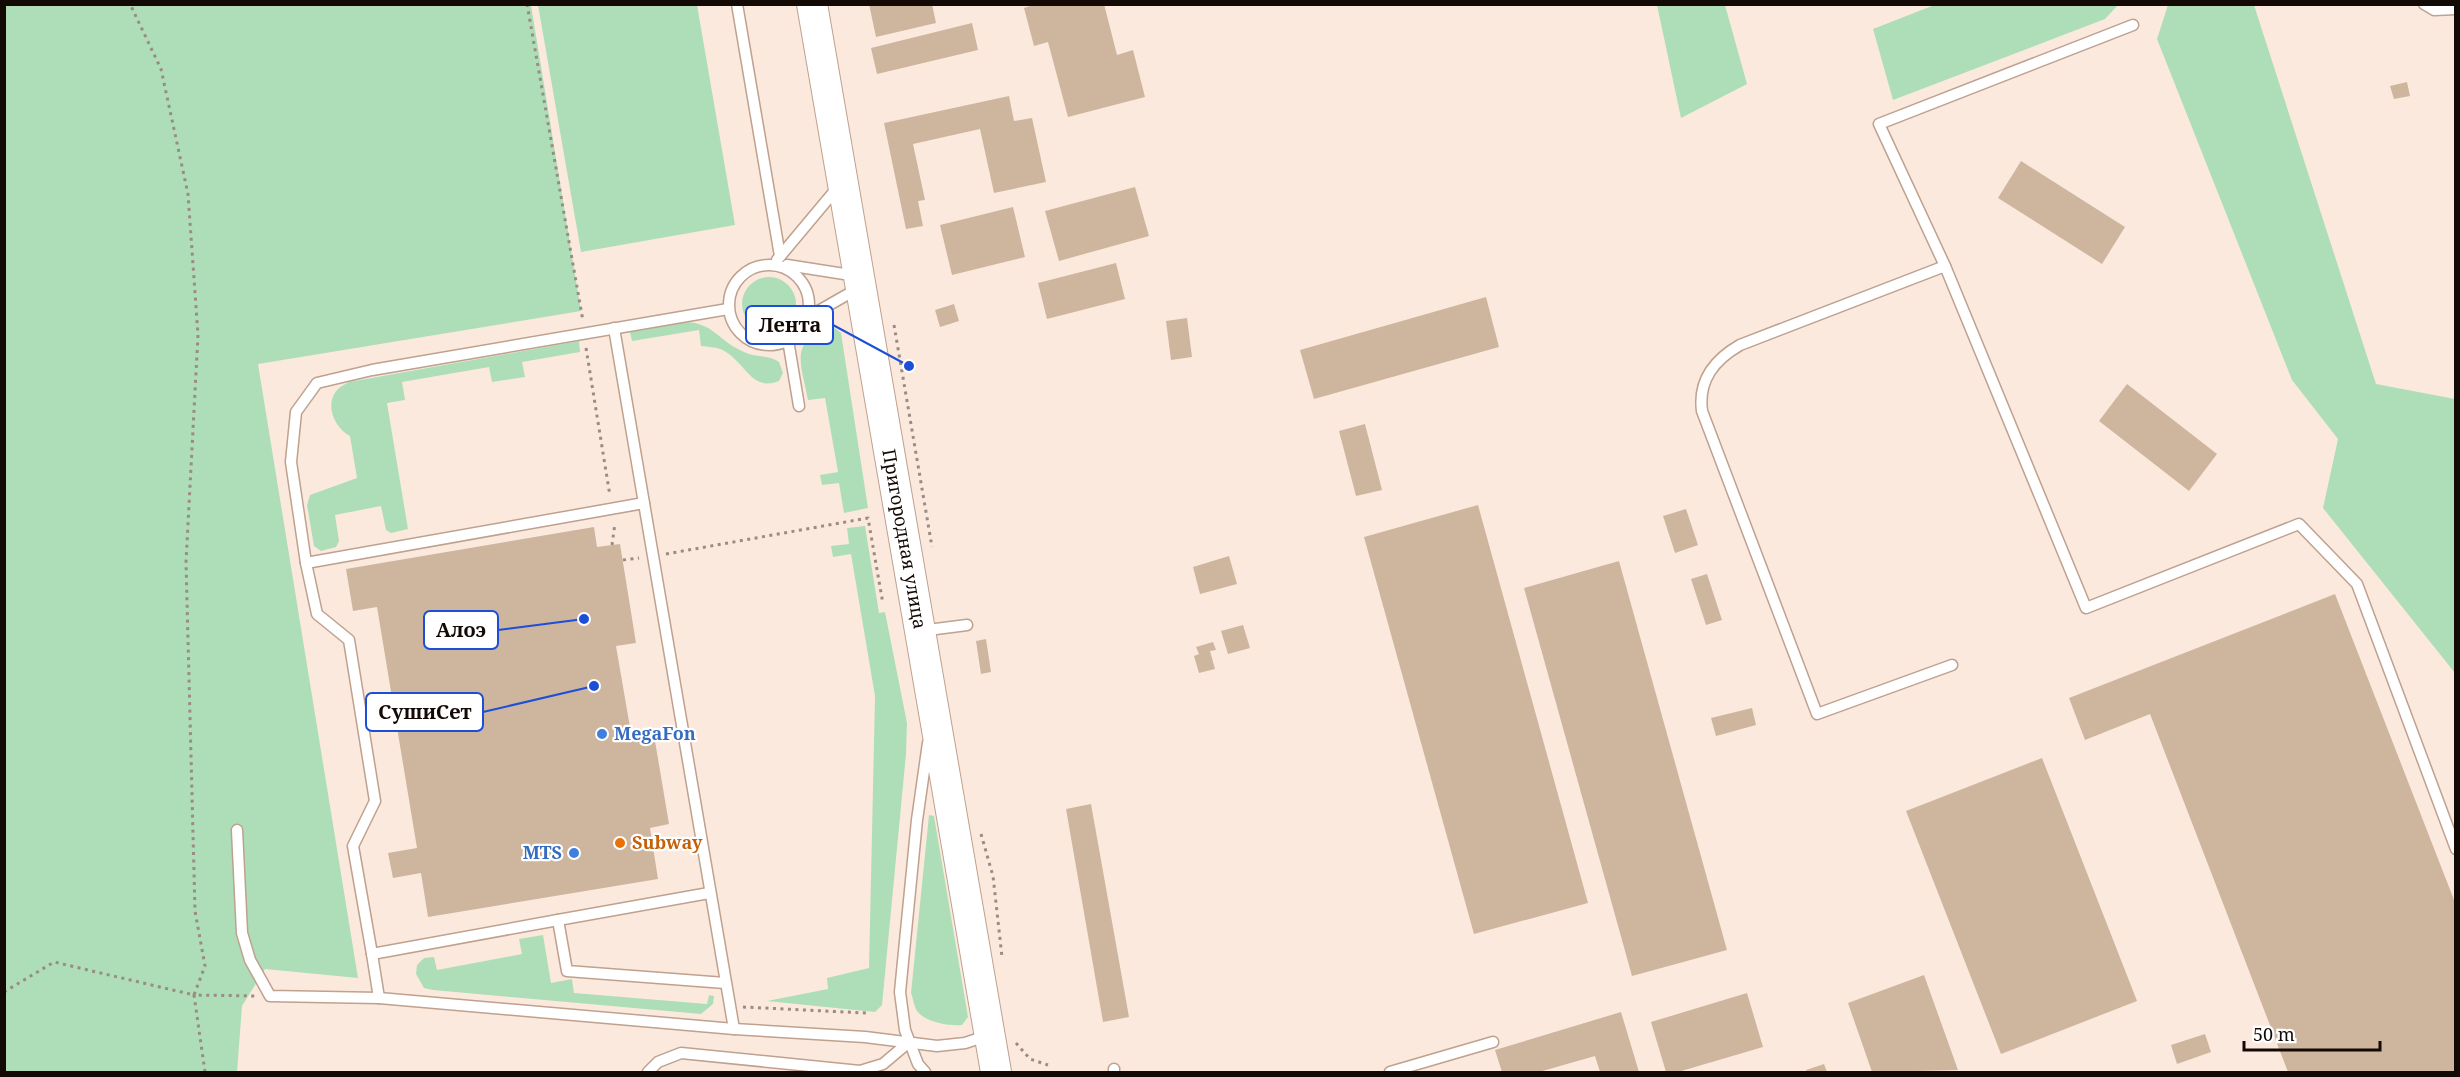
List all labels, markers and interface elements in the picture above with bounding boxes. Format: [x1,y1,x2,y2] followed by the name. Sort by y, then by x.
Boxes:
[746,306,833,344] callout: Лента
[759,311,822,338] text: Лента
[877,447,933,631] street label: Пригородная улица
[424,611,498,649] callout: Алоэ
[436,616,486,643] text: Алоэ
[366,693,483,731] callout: СушиСет
[378,698,472,725] text: СушиСет
[614,721,696,745] place label: MegaFon
[595,727,609,741] marker: MegaFon
[632,830,703,854] place label: Subway
[613,836,627,850] marker: Subway
[523,840,562,864] place label: MTS
[567,846,581,860] marker: MTS
[2244,1014,2380,1052] scale bar
[2253,1022,2295,1046] text: 50 m

